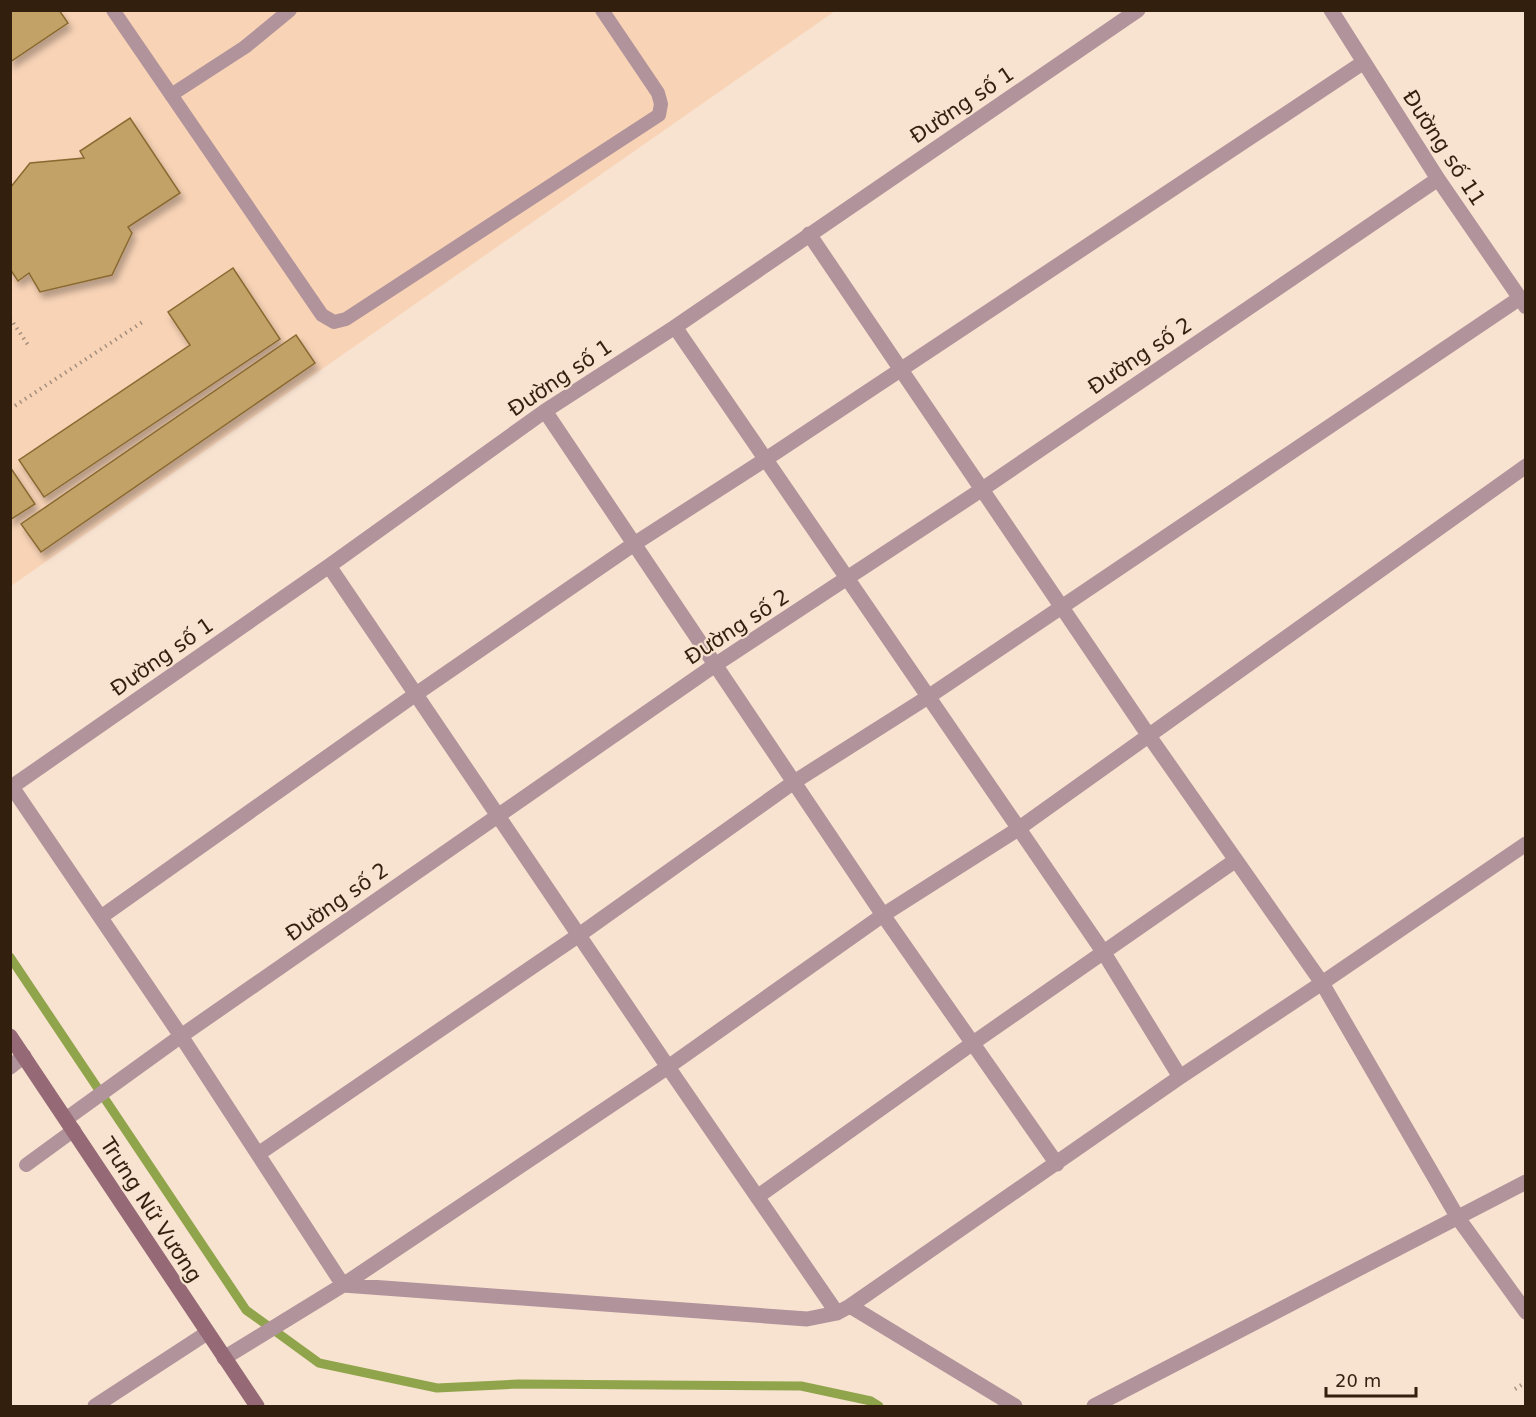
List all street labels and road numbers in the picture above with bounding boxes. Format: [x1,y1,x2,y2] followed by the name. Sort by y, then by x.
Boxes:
[906,62,1018,148] street label: Đường số 1
[1398,86,1490,210] street label: Đường số 11
[1084,313,1196,399] street label: Đường số 2
[504,335,616,421] street label: Đường số 1
[680,584,794,670] street label: Đường số 2
[106,613,218,701] street label: Đường số 1
[281,858,393,946] street label: Đường số 2
[95,1132,207,1287] street label: Trưng Nữ Vương

